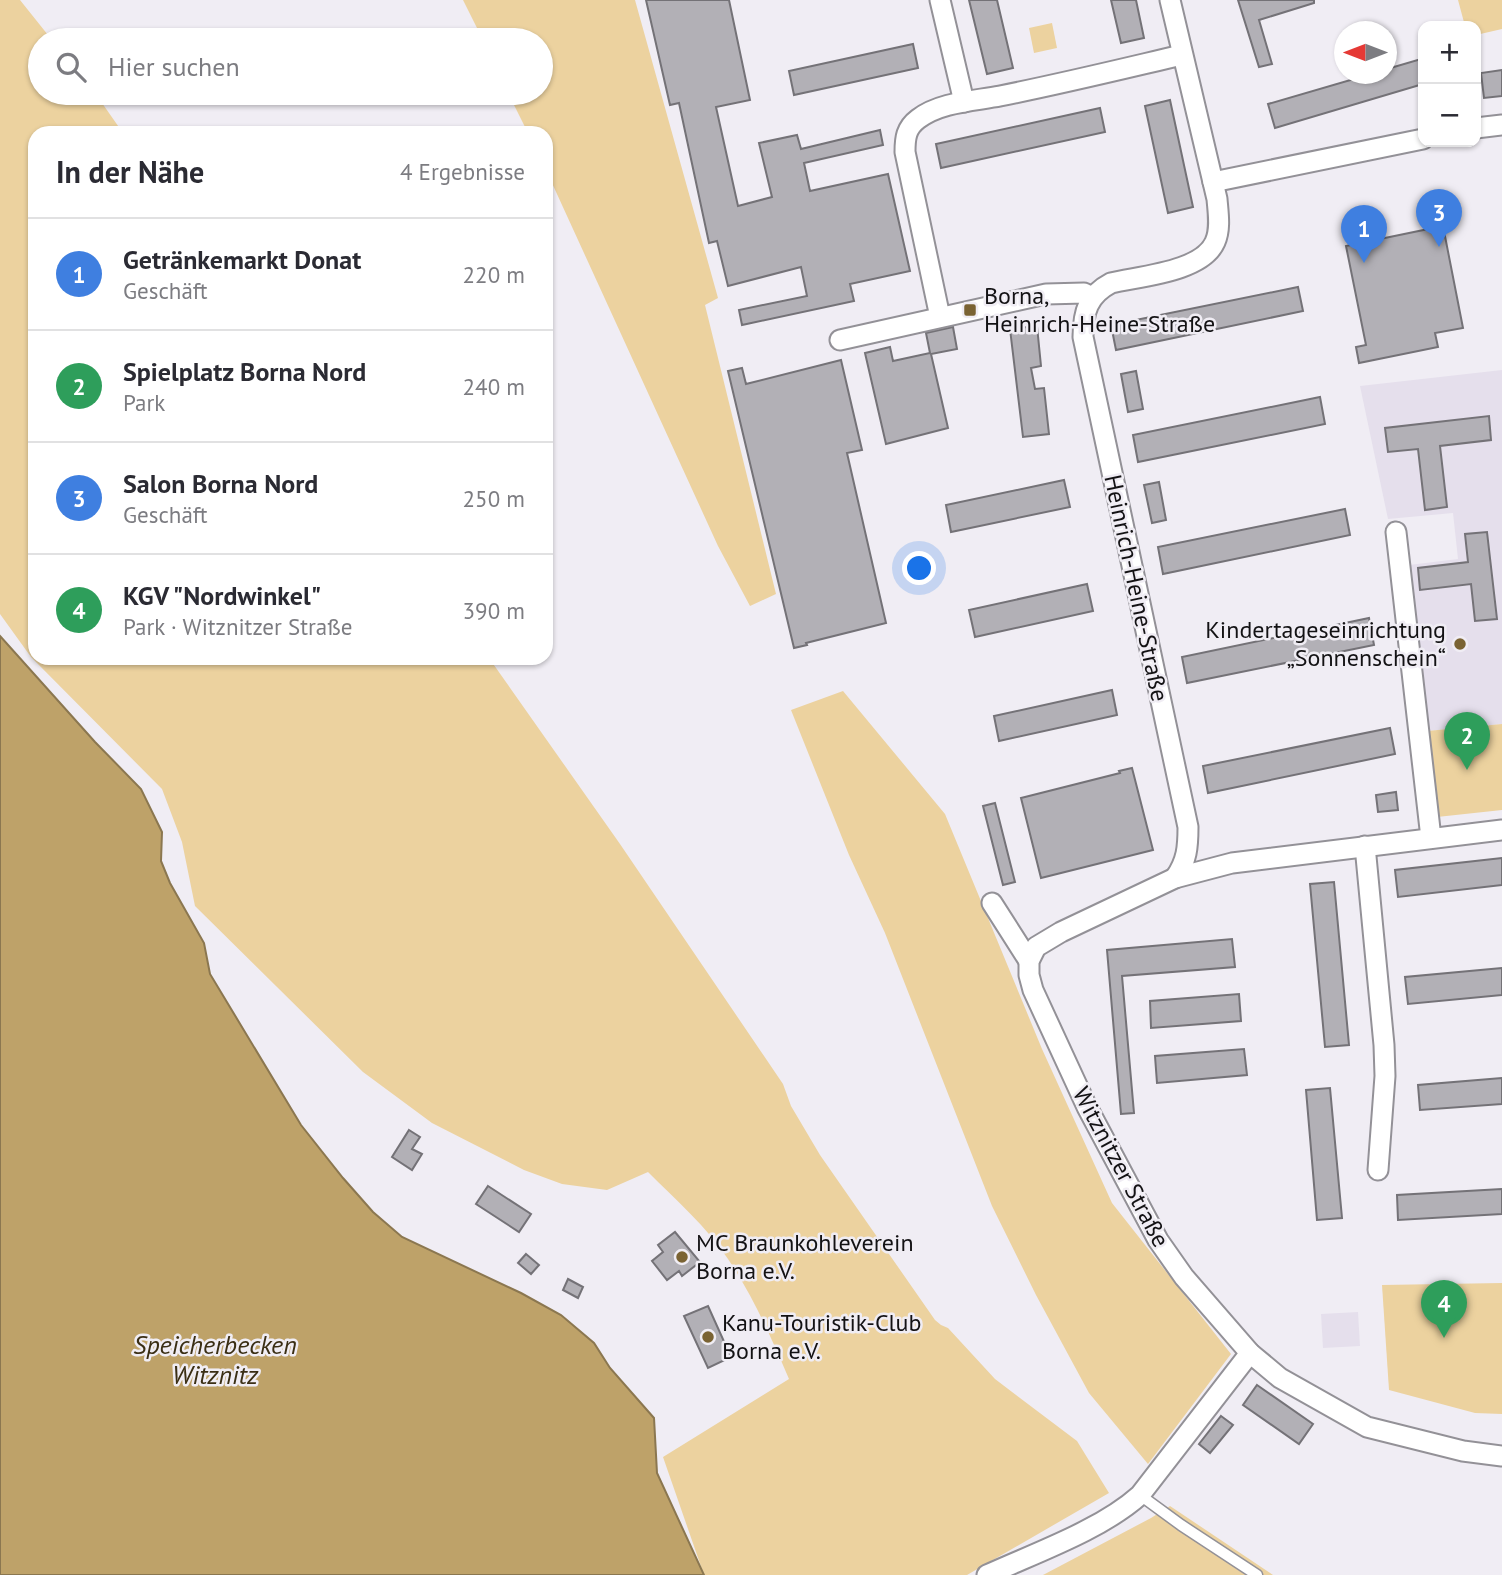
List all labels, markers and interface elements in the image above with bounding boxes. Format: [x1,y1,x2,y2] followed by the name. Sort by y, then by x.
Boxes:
[1334,21,1397,84] north arrow
[1418,21,1481,147] map controls
[1418,21,1481,84] button: +
[28,28,553,105] search box
[52,48,90,86] icon: search
[108,50,240,83] text: Hier suchen
[1418,84,1481,147] button: −
[56,152,204,191] text: In der Nähe
[400,157,525,186] text: 4 Ergebnisse
[1416,189,1462,247] pin: 3
[1341,205,1387,263] pin: 1
[123,243,361,276] text: Getränkemarkt Donat
[72,260,86,289] text: 1
[463,260,525,289] text: 220 m
[123,276,208,305] text: Geschäft
[984,280,1215,339] place label: Borna, Heinrich-Heine-Straße
[962,302,978,318] marker: Borna, Heinrich-Heine-Straße
[123,355,366,388] text: Spielplatz Borna Nord
[72,372,86,401] text: 2
[463,372,525,401] text: 240 m
[123,388,165,417] text: Park
[123,467,318,500] text: Salon Borna Nord
[1097,472,1176,704] street label: Heinrich-Heine-Straße
[72,484,86,513] text: 3
[463,484,525,513] text: 250 m
[123,500,208,529] text: Geschäft
[902,551,936,585] your location
[123,579,321,612] text: KGV "Nordwinkel"
[72,596,86,625] text: 4
[463,596,525,625] text: 390 m
[123,612,353,641] text: Park · Witznitzer Straße
[1205,614,1446,673] place label: Kindertageseinrichtung „Sonnenschein“
[1452,636,1468,652] marker: Kindertageseinrichtung „Sonnenschein“
[1444,712,1490,770] pin: 2
[1066,1081,1177,1252] street label: Witznitzer Straße
[696,1227,914,1286] place label: MC Braunkohleverein Borna e.V.
[674,1249,690,1265] marker: MC Braunkohleverein Borna e.V.
[1421,1280,1467,1338] pin: 4
[722,1307,922,1366] place label: Kanu-Touristik-Club Borna e.V.
[133,1328,297,1391] water label: Speicherbecken Witznitz
[700,1329,716,1345] marker: Kanu-Touristik-Club Borna e.V.

